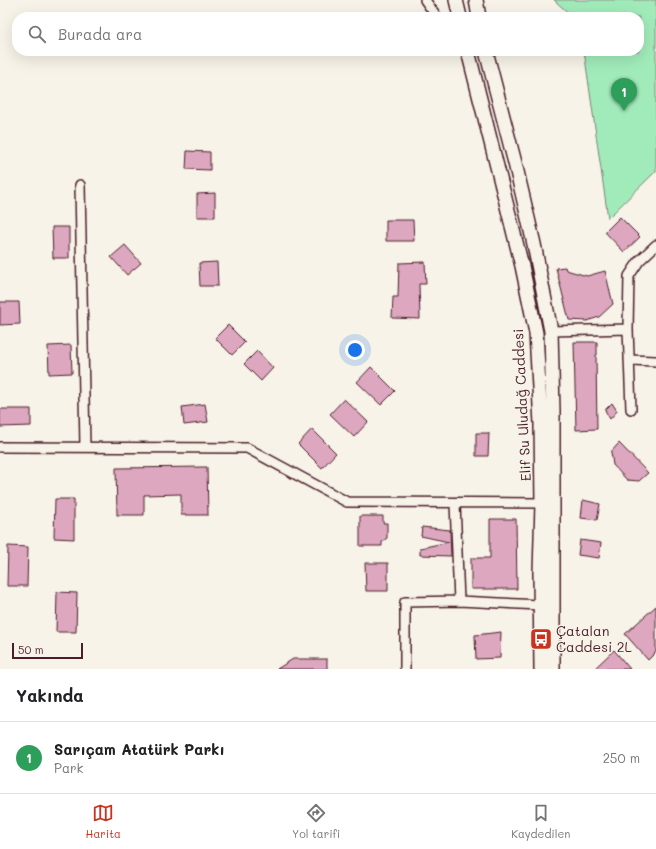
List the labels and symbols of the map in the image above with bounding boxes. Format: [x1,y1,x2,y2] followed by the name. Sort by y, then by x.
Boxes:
[611,78,637,111] pin: 1
[508,328,535,482] street label: Elif Su Uludağ Caddesi
[345,340,365,360] your location
[556,621,633,656] place label: Çatalan Caddesi 2L
[528,626,554,652] bus stop icon: Çatalan Caddesi 2L
[12,641,83,660] scale bar

